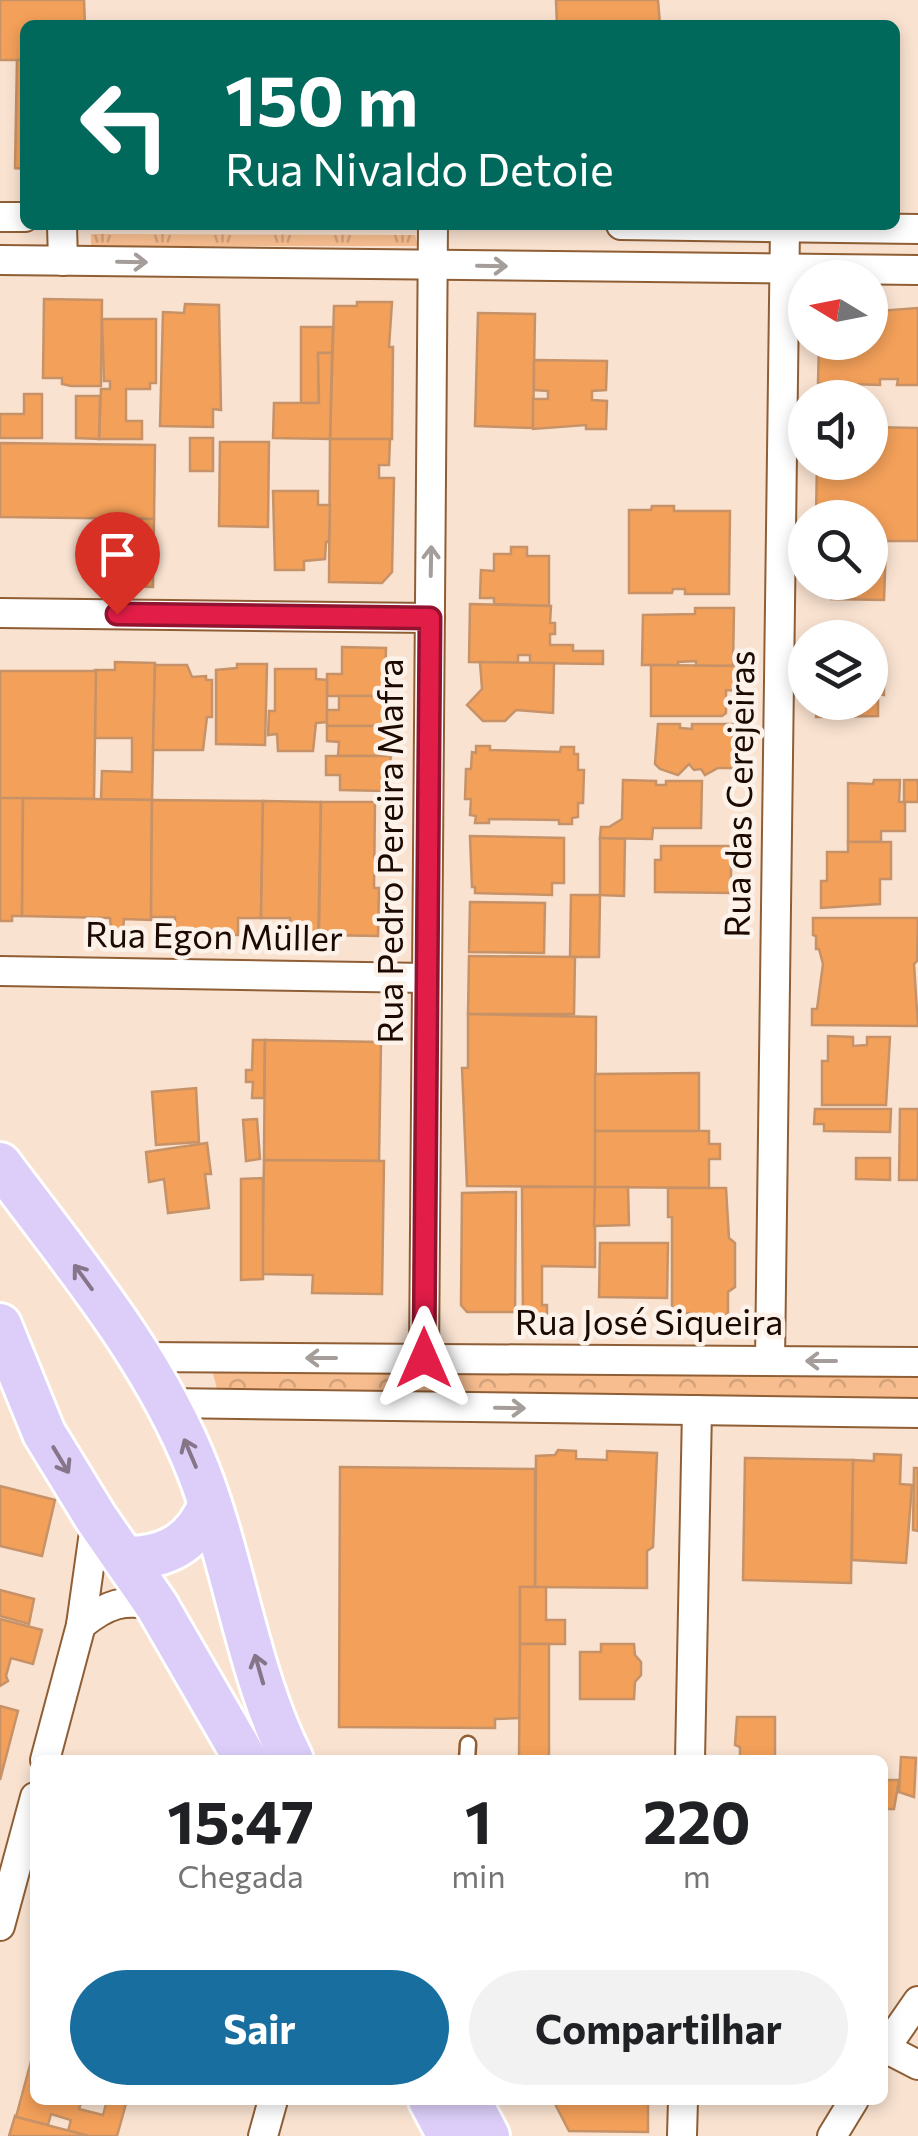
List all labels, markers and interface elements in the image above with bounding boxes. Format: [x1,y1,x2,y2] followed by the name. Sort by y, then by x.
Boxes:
[225,55,418,140] text: 150 m
[60,60,190,190] icon: left
[225,140,614,195] text: Rua Nivaldo Detoie
[116,252,148,271] one-way arrow
[476,256,508,275] one-way arrow
[788,260,888,360] north arrow
[788,260,888,720] map controls
[788,380,888,480] button: sound
[788,500,888,600] button: search
[75,512,160,615] pin
[90,527,145,582] icon: arrive
[422,545,440,578] one-way arrow
[788,620,888,720] button: layers
[713,650,762,938] street label: Rua das Cerejeiras
[367,658,410,1044] street label: Rua Pedro Pereira Mafra
[85,911,343,958] street label: Rua Egon Müller
[72,1264,93,1292] one-way arrow
[515,1299,783,1342] street label: Rua José Siqueira
[372,1306,476,1410] position arrow
[305,1348,337,1367] one-way arrow
[805,1352,837,1371] one-way arrow
[494,1398,526,1418] one-way arrow
[180,1438,198,1469] one-way arrow
[51,1445,71,1474] one-way arrow
[249,1653,267,1685] one-way arrow
[167,1783,314,1856] text: 15:47
[465,1783,492,1856] text: 1
[643,1783,751,1856] text: 220
[177,1855,304,1895] text: Chegada
[451,1855,506,1895] text: min
[683,1855,711,1895] text: m
[70,1970,449,2085] button: Sair
[469,1970,848,2085] button: Compartilhar

